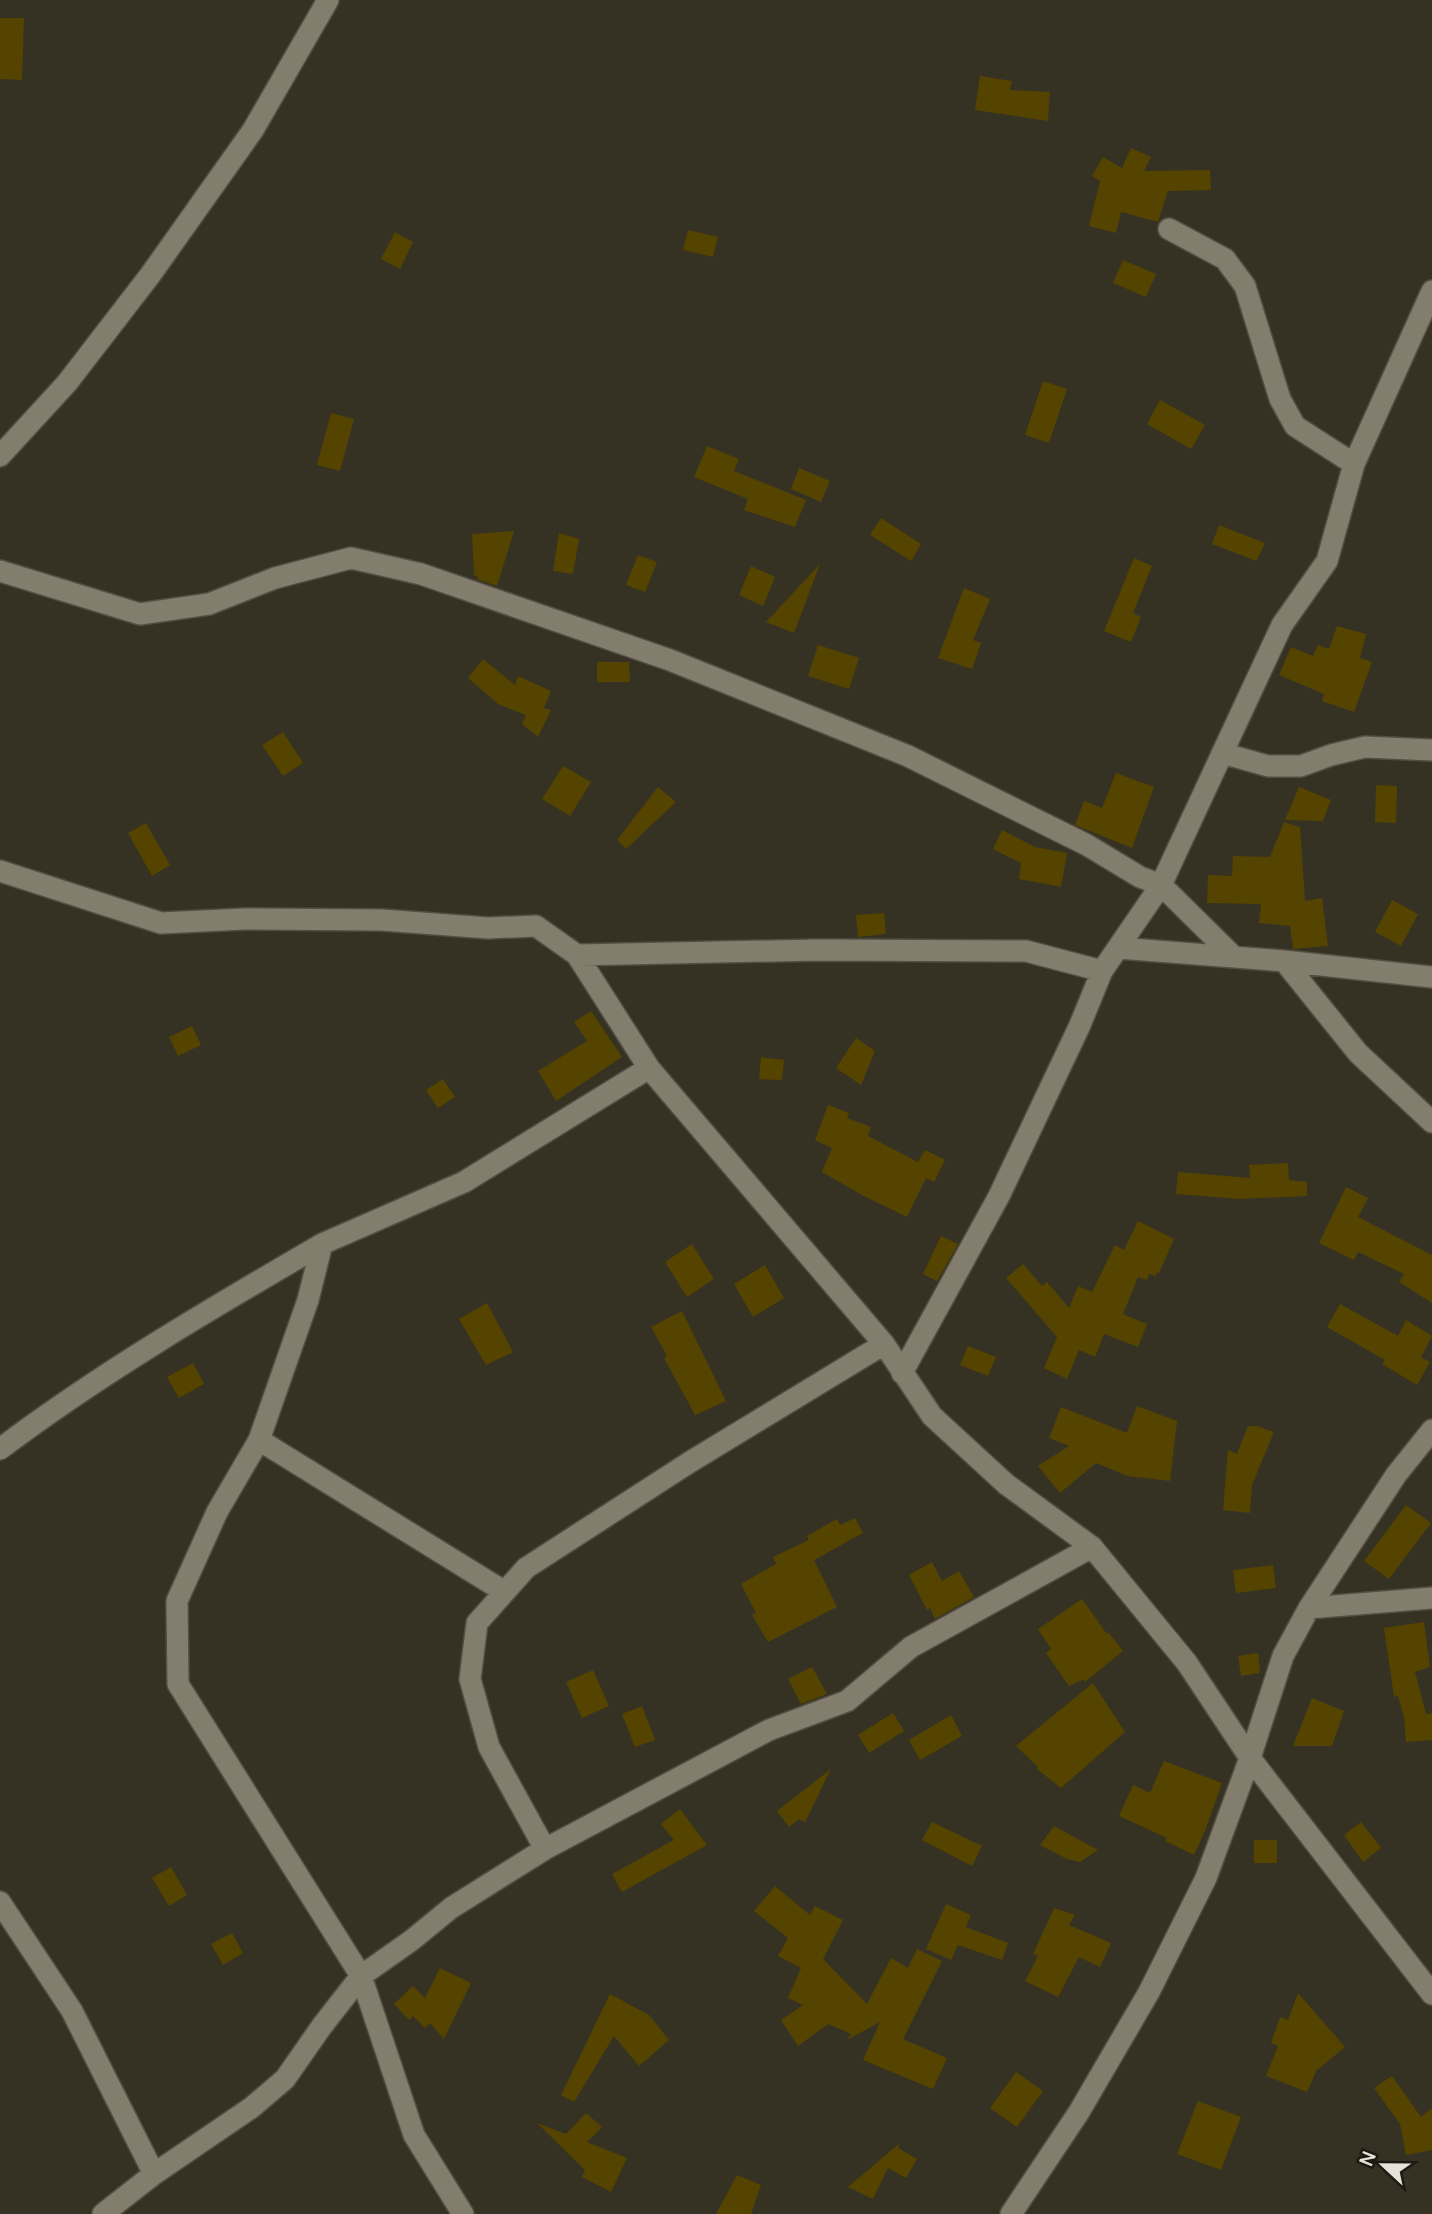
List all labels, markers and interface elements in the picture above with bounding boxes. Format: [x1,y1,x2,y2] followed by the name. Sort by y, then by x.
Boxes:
[1348,2130,1418,2200] north arrow
[1353,2147,1382,2170] text: N

